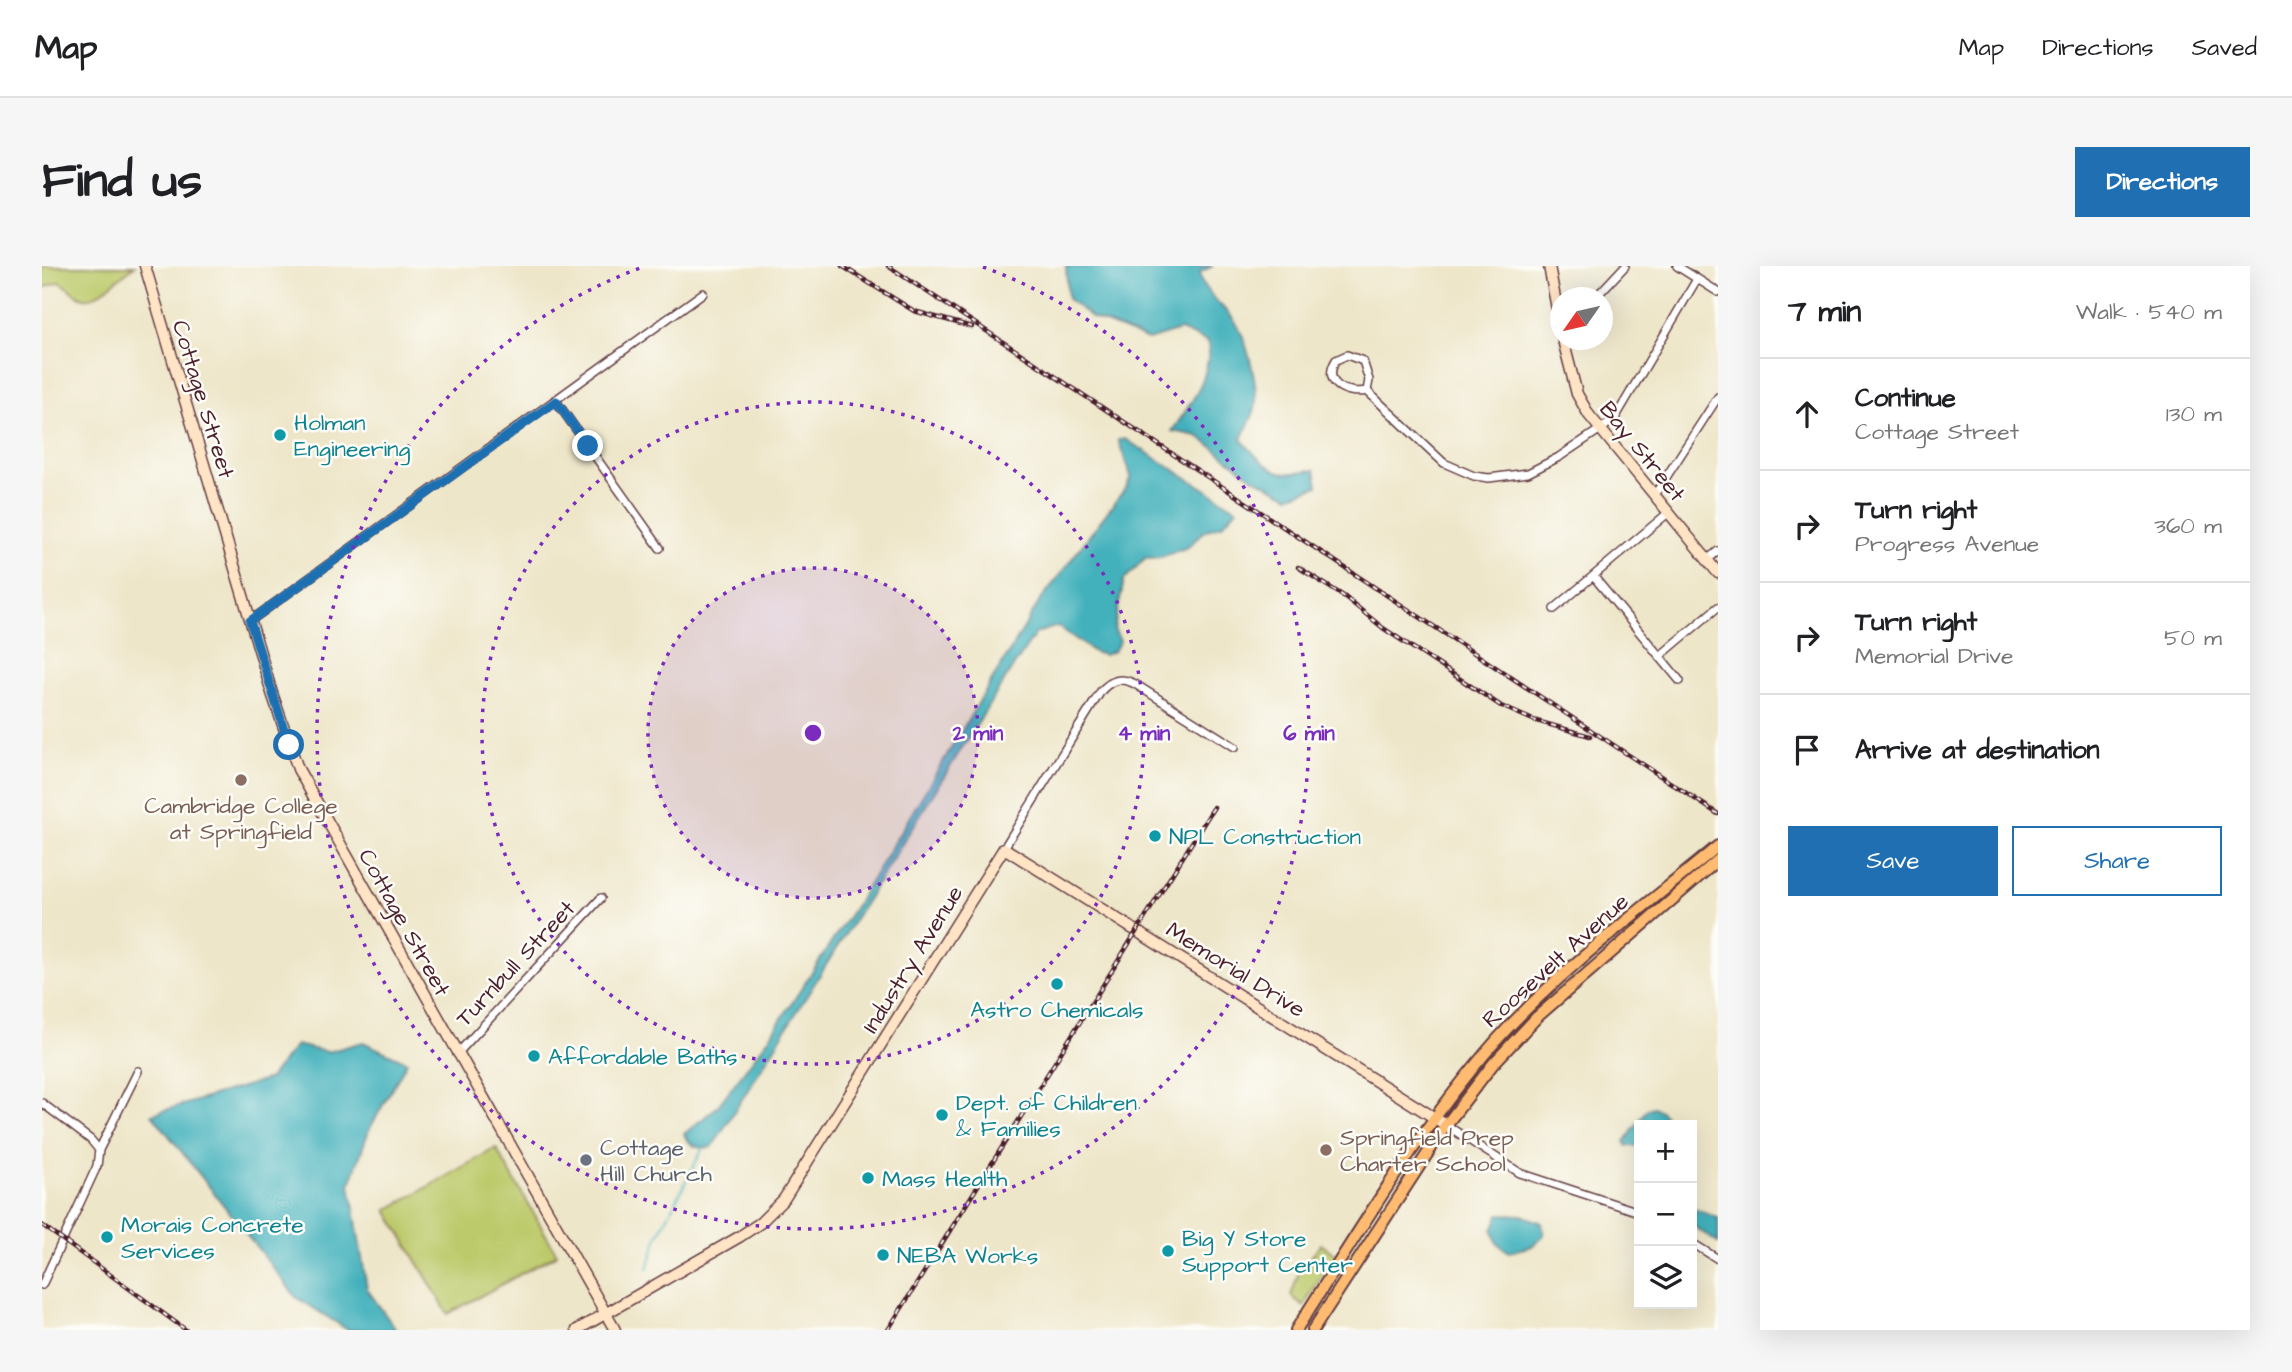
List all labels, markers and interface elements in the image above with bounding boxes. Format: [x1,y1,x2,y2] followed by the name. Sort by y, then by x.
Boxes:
[35,25,97,71] text: Map
[1959,31,2004,65] text: Map
[2042,31,2154,65] text: Directions
[2192,31,2257,65] text: Saved
[2075,147,2250,217] button: Directions
[42,148,202,216] text: Find us
[1550,287,1613,350] north arrow
[1788,291,1861,333] text: 7 min
[2076,296,2222,328] text: Walk · 540 m
[163,316,243,483] street label: Cottage Street
[1855,380,1956,416] text: Continue
[1591,395,1693,510] street label: Bay Street
[1788,395,1826,433] icon: ahead
[2166,398,2222,430] text: 130 m
[294,407,411,466] place label: Holman Engineering
[1855,416,2019,448] text: Cottage Street
[272,427,288,443] marker: Holman Engineering
[572,430,603,461] route end
[1855,492,1977,528] text: Turn right
[1788,507,1826,545] icon: right
[2154,510,2222,542] text: 360 m
[1855,528,2039,560] text: Progress Avenue
[1855,604,1977,640] text: Turn right
[1788,619,1826,657] icon: right
[2164,622,2222,654] text: 50 m
[1855,640,2013,672] text: Memorial Drive
[952,719,1004,748] text: 2 min
[1118,719,1171,748] text: 4 min
[1283,719,1335,748] text: 6 min
[801,721,825,745] centre of rings
[273,729,304,760] route start
[1788,731,1826,769] icon: arrive
[1855,732,2100,768] text: Arrive at destination
[233,772,249,788] marker: Cambridge College at Springfield
[144,790,338,849] place label: Cambridge College at Springfield
[1169,821,1361,853] place label: NPL Construction
[1788,826,1998,896] button: Save
[2012,826,2222,896] button: Share
[1147,828,1163,844] marker: NPL Construction
[350,843,458,1003] street label: Cottage Street
[855,880,972,1040] street label: Industry Avenue
[1475,886,1636,1035] street label: Roosevelt Avenue
[449,893,583,1034] street label: Turnbull Street
[1160,914,1311,1025] street label: Memorial Drive
[1049,976,1065,992] marker: Astro Chemicals
[970,994,1144,1026] place label: Astro Chemicals
[548,1041,738,1073] place label: Affordable Baths
[526,1048,542,1064] marker: Affordable Baths
[956,1087,1137,1145] place label: Dept. of Children & Families
[934,1107,950,1123] marker: Dept. of Children & Families
[1634,1120,1697,1309] map controls
[1634,1120,1697,1183] button: +
[1340,1122,1514,1180] place label: Springfield Prep Charter School
[600,1132,712,1190] place label: Cottage Hill Church
[1318,1142,1334,1158] marker: Springfield Prep Charter School
[578,1152,594,1168] marker: Cottage Hill Church
[882,1163,1008,1195] place label: Mass Health
[860,1170,876,1186] marker: Mass Health
[1634,1183,1697,1246] button: −
[121,1209,304,1267] place label: Morais Concrete Services
[1182,1223,1353,1281] place label: Big Y Store Support Center
[99,1229,115,1245] marker: Morais Concrete Services
[897,1240,1038,1272] place label: NEBA Works
[1160,1243,1176,1259] marker: Big Y Store Support Center
[1634,1246,1697,1309] button: layers
[875,1247,891,1263] marker: NEBA Works

